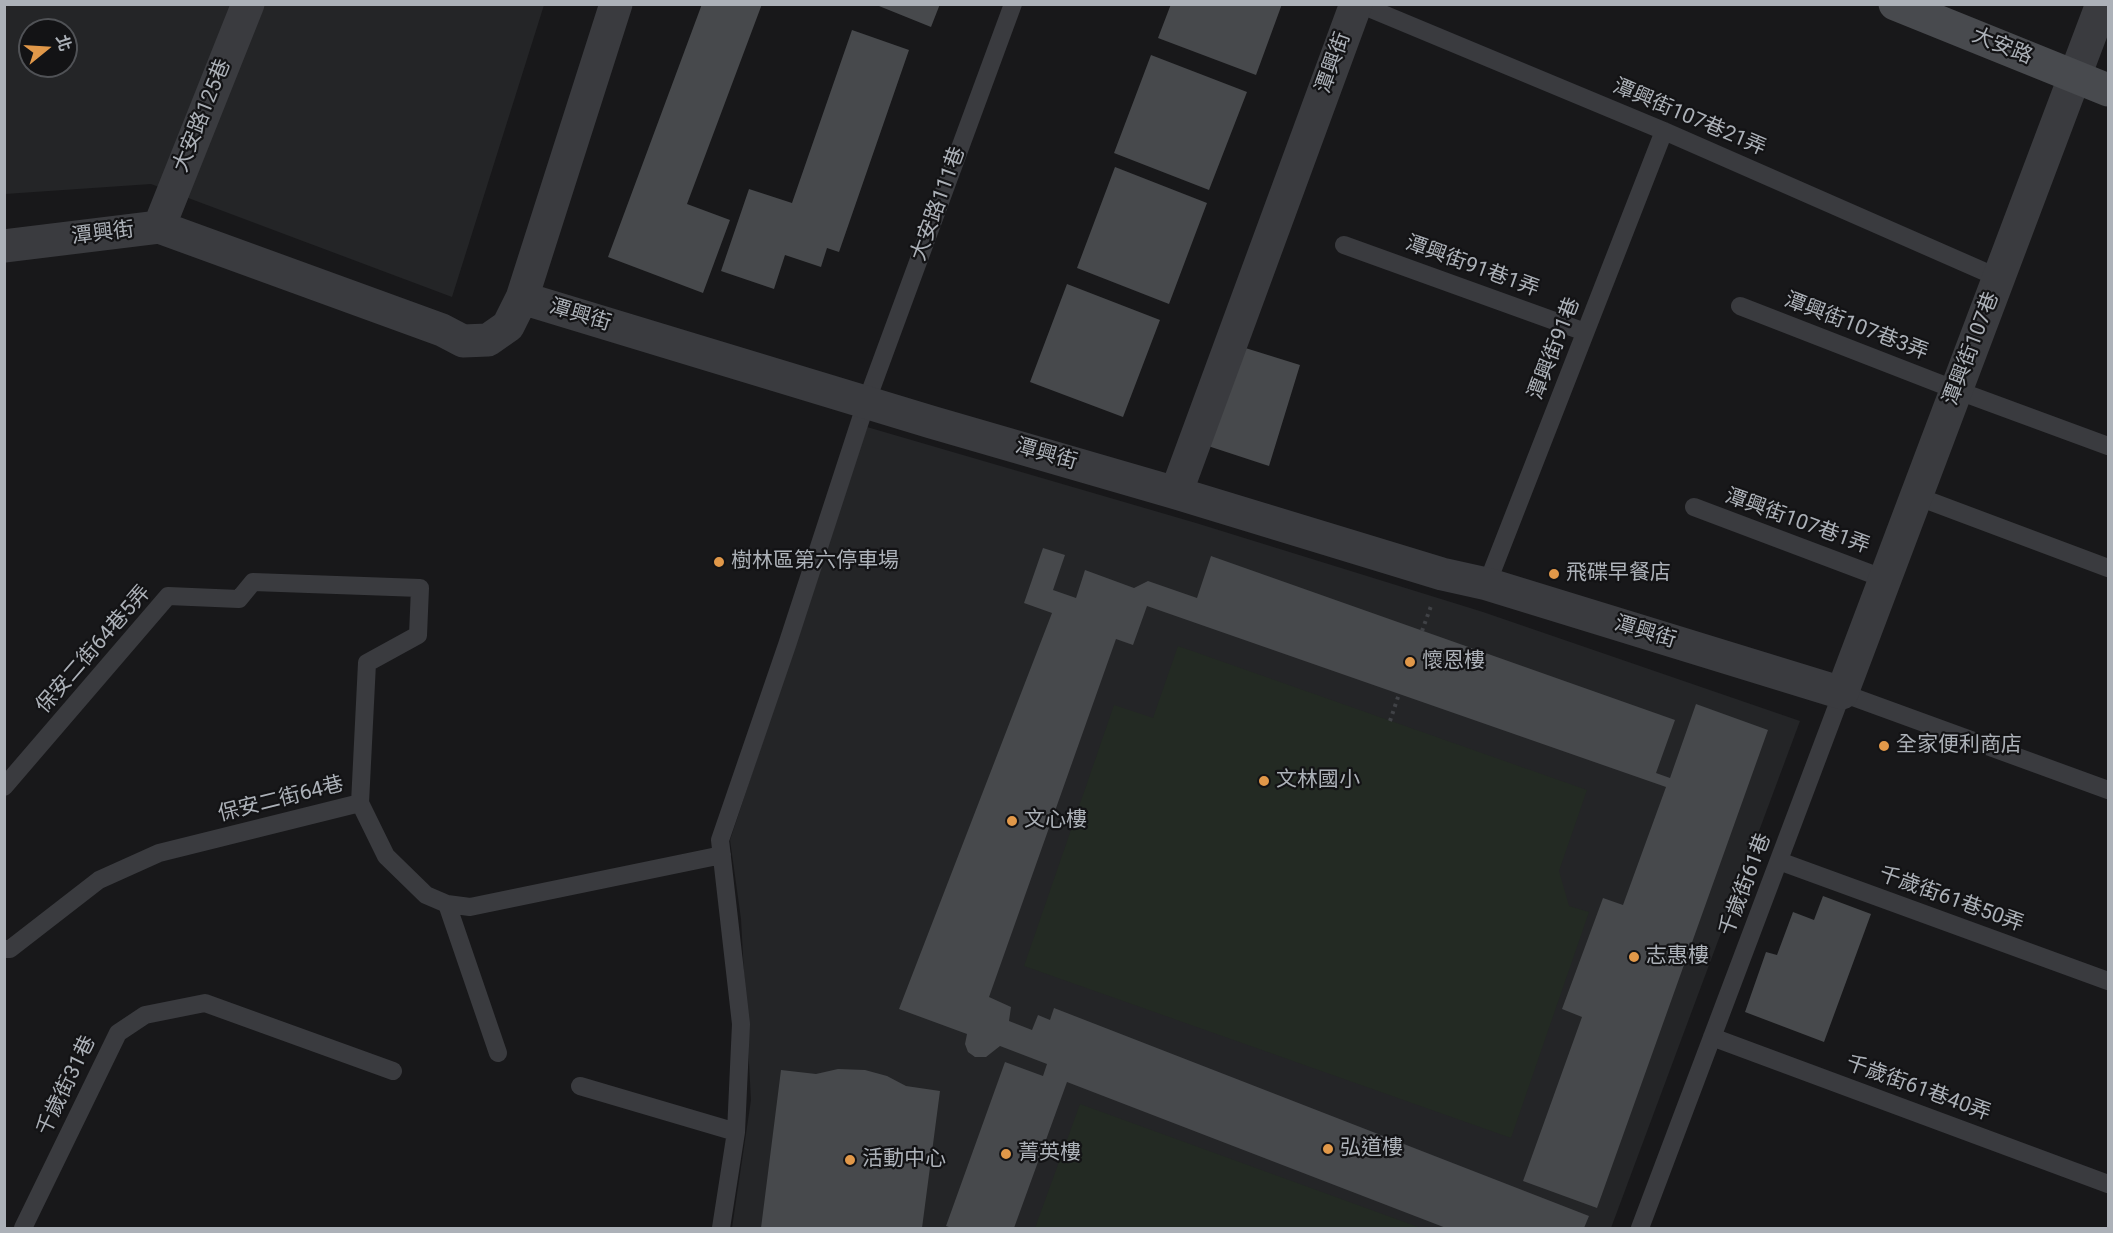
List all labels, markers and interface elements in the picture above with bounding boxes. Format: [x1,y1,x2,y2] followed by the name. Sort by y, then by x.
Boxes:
[18,18,78,78] north arrow
[1968,24,2036,70] street label: 大安路
[1311,29,1357,97] street label: 潭興街
[52,32,75,53] text: 北
[169,56,237,176] street label: 大安路125巷
[1609,74,1769,162] street label: 潭興街107巷21弄
[907,144,971,264] street label: 大安路111巷
[70,218,136,250] street label: 潭興街
[1402,231,1542,303] street label: 潭興街91巷1弄
[1780,288,1932,366] street label: 潭興街107巷3弄
[1939,289,2005,409] street label: 潭興街107巷
[1524,294,1586,404] street label: 潭興街91巷
[546,295,614,337] street label: 潭興街
[1012,434,1080,476] street label: 潭興街
[1721,484,1873,560] street label: 潭興街107巷1弄
[731,549,899,575] place label: 樹林區第六停車場
[712,555,726,569] marker: 樹林區第六停車場
[1566,561,1671,587] place label: 飛碟早餐店
[1547,567,1561,581] marker: 飛碟早餐店
[32,581,156,719] street label: 保安二街64巷5弄
[1611,612,1679,654] street label: 潭興街
[1422,649,1485,675] place label: 懷恩樓
[1403,655,1417,669] marker: 懷恩樓
[1896,733,2022,759] place label: 全家便利商店
[1877,739,1891,753] marker: 全家便利商店
[1276,768,1360,794] place label: 文林國小
[216,772,346,828] street label: 保安二街64巷
[1257,774,1271,788] marker: 文林國小
[1024,808,1087,834] place label: 文心樓
[1005,814,1019,828] marker: 文心樓
[1715,830,1777,940] street label: 千歲街61巷
[1875,862,2027,938] street label: 千歲街61巷50弄
[1646,944,1709,970] place label: 志惠樓
[1627,950,1641,964] marker: 志惠樓
[32,1032,102,1140] street label: 千歲街31巷
[1842,1051,1994,1127] street label: 千歲街61巷40弄
[1340,1136,1403,1162] place label: 弘道樓
[1018,1141,1081,1167] place label: 菁英樓
[1321,1142,1335,1156] marker: 弘道樓
[862,1147,946,1173] place label: 活動中心
[999,1147,1013,1161] marker: 菁英樓
[843,1153,857,1167] marker: 活動中心

